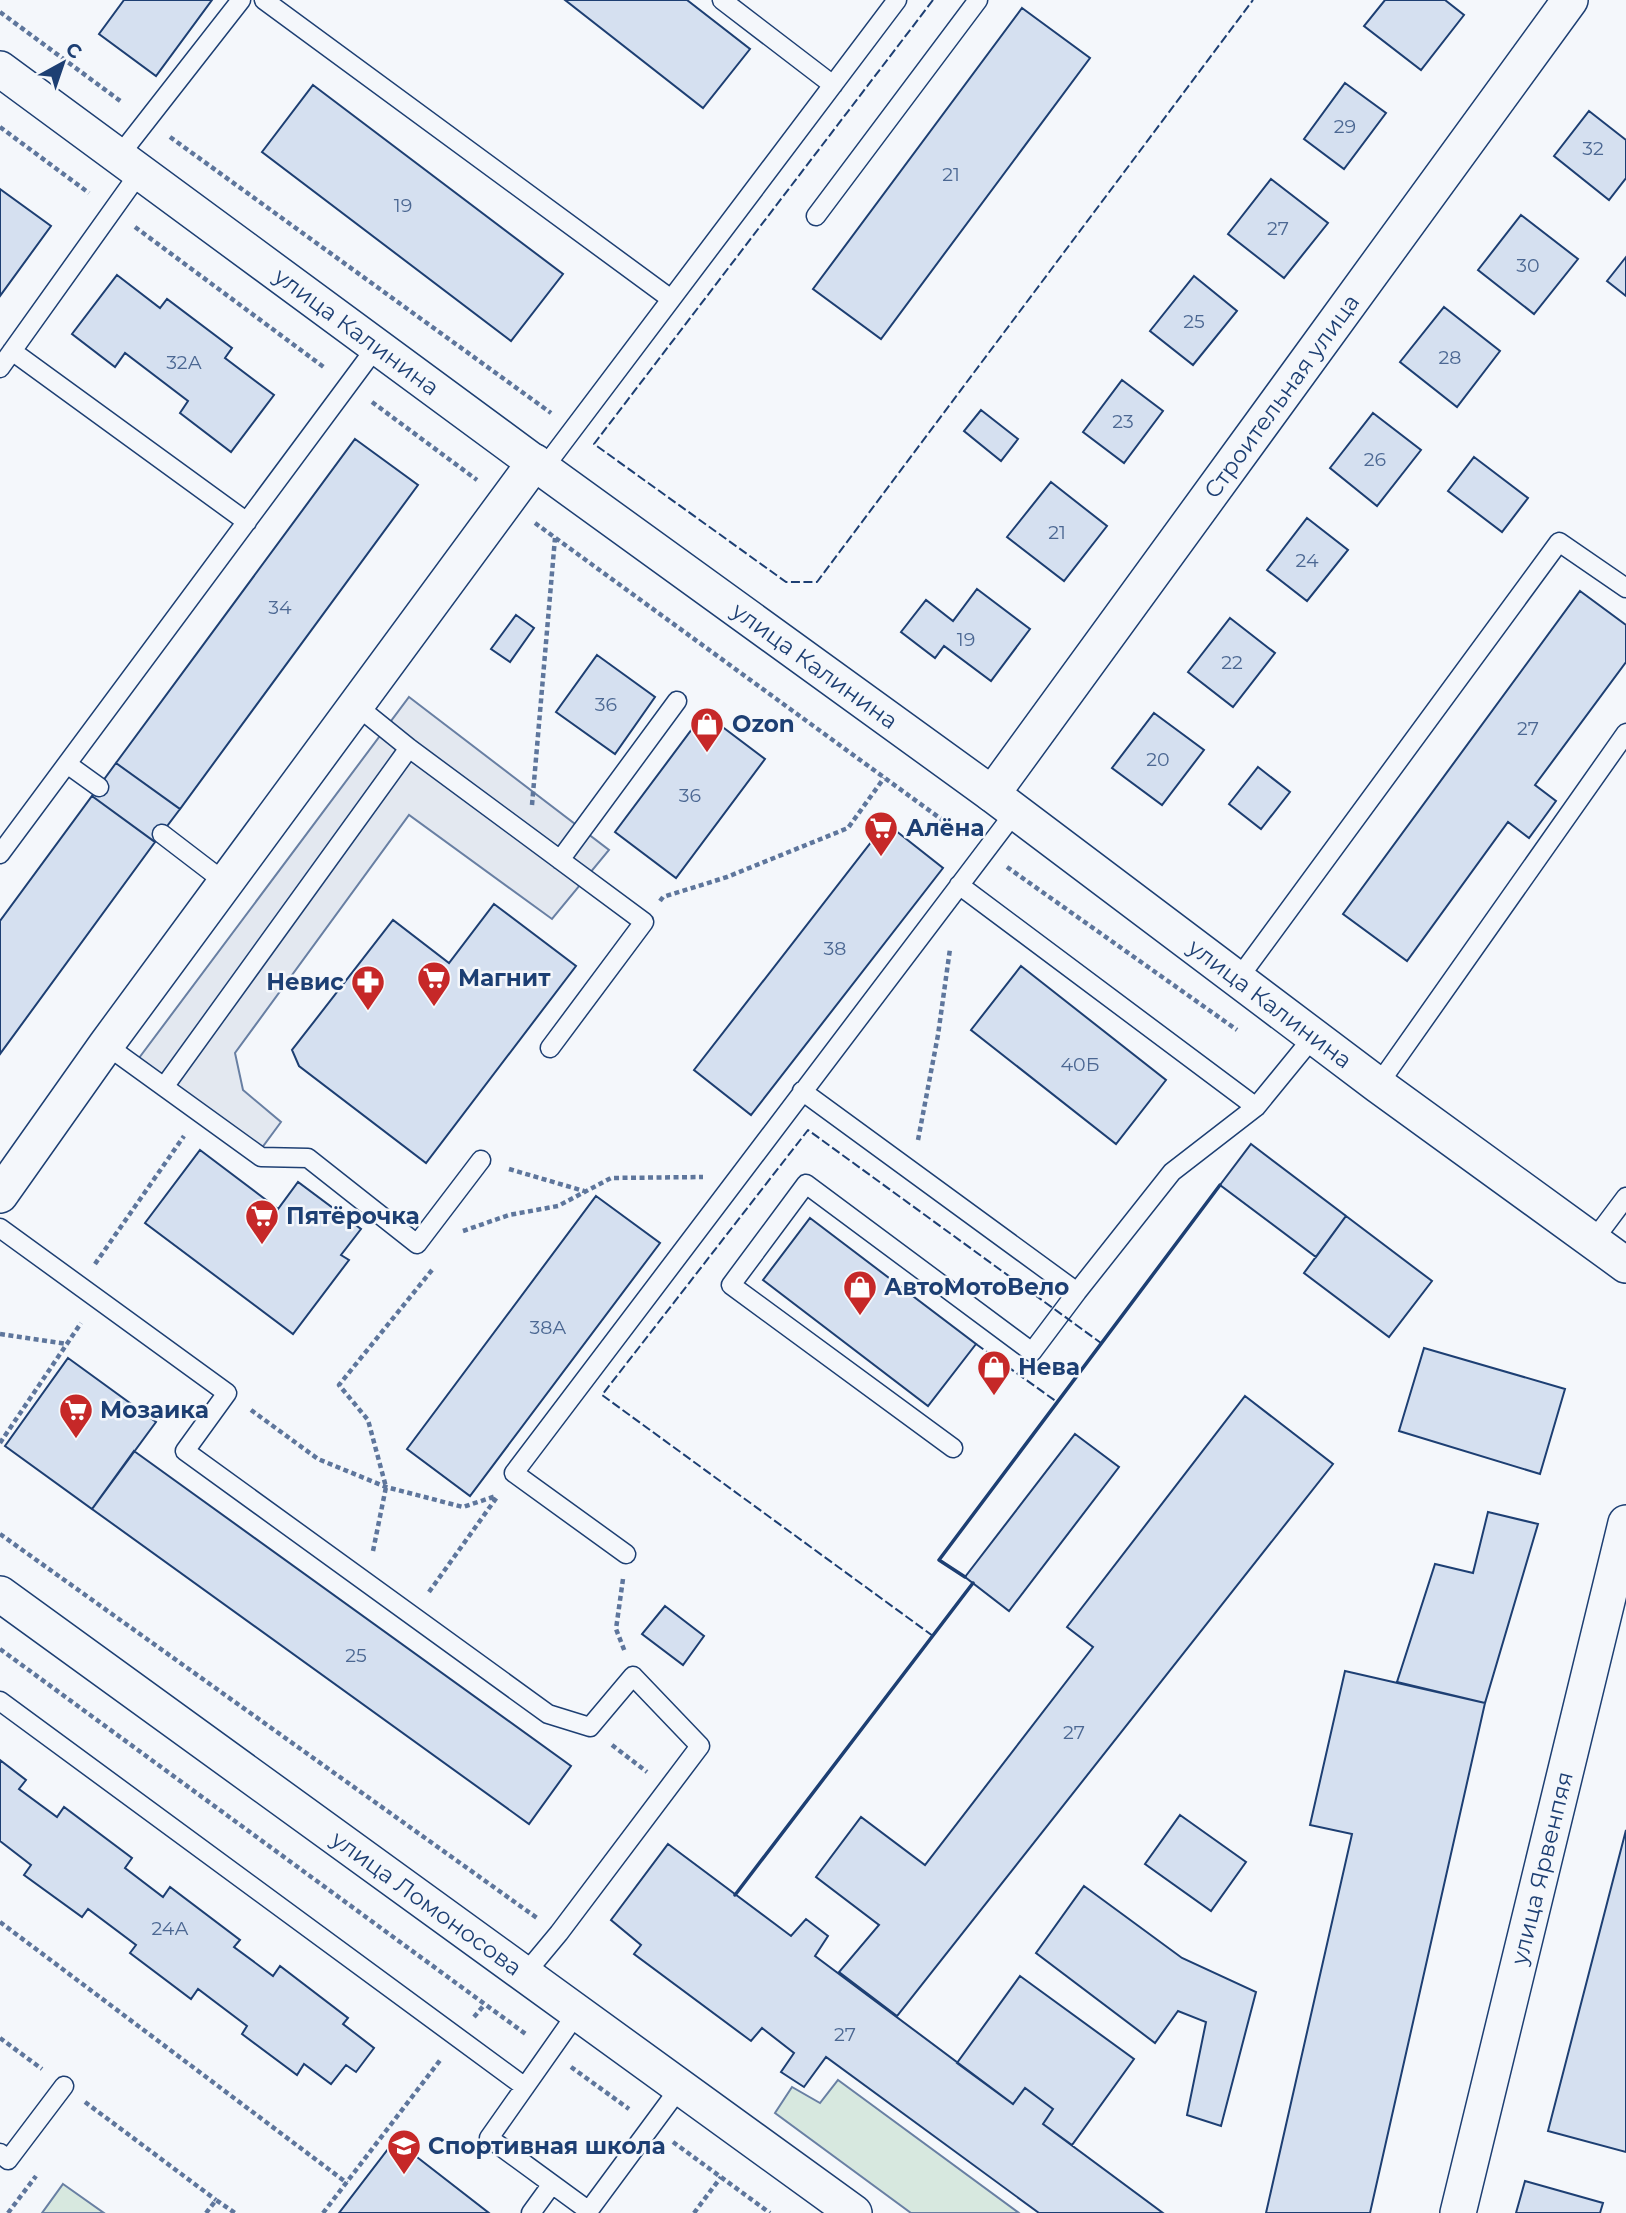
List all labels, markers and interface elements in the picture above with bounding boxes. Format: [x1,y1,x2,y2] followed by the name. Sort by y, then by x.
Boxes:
[28,28,98,98] north arrow
[61,37,86,64] text: С
[1334,115,1356,138] house number: 29
[1582,137,1604,160] house number: 32
[942,163,960,186] house number: 21
[394,194,412,217] house number: 19
[1267,217,1289,240] house number: 27
[1516,254,1540,277] house number: 30
[268,261,445,402] street label: улица Калинина
[1198,289,1365,504] street label: Строительная улица
[1183,310,1205,333] house number: 25
[1439,346,1461,369] house number: 28
[166,351,202,374] house number: 32А
[1112,410,1134,433] house number: 23
[1364,448,1386,471] house number: 26
[1048,521,1066,544] house number: 21
[1296,549,1319,572] house number: 24
[268,596,292,619] house number: 34
[726,596,903,735] street label: улица Калинина
[957,628,975,651] house number: 19
[1221,651,1243,674] house number: 22
[595,693,617,716] house number: 36
[688,705,726,754] shop icon: Ozon
[732,710,795,738] place label: Ozon
[1517,717,1539,740] house number: 27
[1146,748,1170,771] house number: 20
[679,784,701,807] house number: 36
[862,809,900,858] supermarket icon: Алёна
[906,814,984,842] place label: Алёна
[1182,932,1358,1074] street label: улица Калинина
[824,937,846,960] house number: 38
[415,959,453,1008] supermarket icon: Магнит
[349,963,387,1012] pharmacy icon: Невис
[458,964,551,992] place label: Магнит
[266,968,344,996] place label: Невис
[1061,1053,1099,1076] house number: 40Б
[243,1197,281,1246] supermarket icon: Пятёрочка
[286,1202,420,1230] place label: Пятёрочка
[841,1268,879,1317] shop icon: АвтоМотоВело
[884,1273,1069,1301] place label: АвтоМотоВело
[530,1316,566,1339] house number: 38А
[975,1348,1013,1397] shop icon: Нева
[1018,1353,1080,1381] place label: Нева
[57,1391,95,1440] supermarket icon: Мозаика
[100,1396,209,1424] place label: Мозаика
[345,1644,367,1667] house number: 25
[1063,1721,1085,1744] house number: 27
[1505,1769,1579,1968] street label: улица Ярвенпяя
[325,1824,527,1982] street label: улица Ломоносова
[151,1917,189,1940] house number: 24А
[834,2023,856,2046] house number: 27
[385,2127,423,2176] school or university icon: Спортивная школа
[428,2132,666,2160] place label: Спортивная школа

